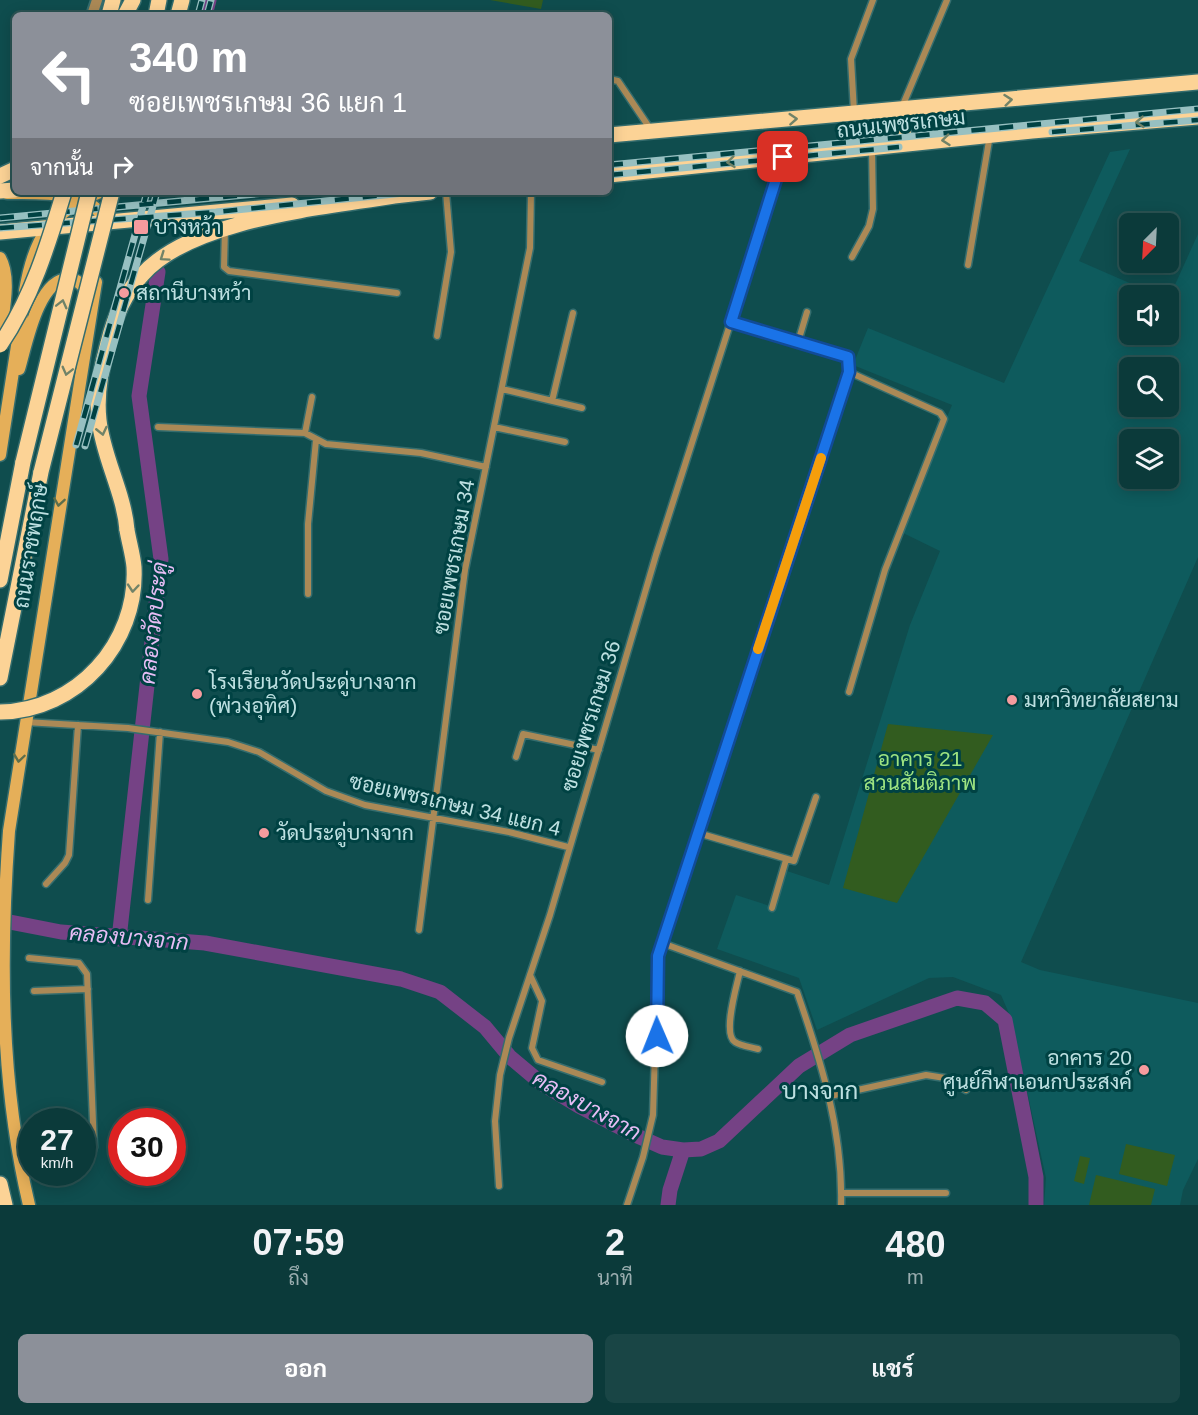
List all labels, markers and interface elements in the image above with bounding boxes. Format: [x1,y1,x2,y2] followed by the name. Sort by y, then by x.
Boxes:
[129,34,248,81] text: 340 m
[30,36,108,114] icon: left
[129,88,407,118] text: ซอยเพชรเกษม 36 แยก 1
[1003,94,1012,107] one-way arrow
[835,105,966,142] street label: ถนนเพชรเกษม
[788,113,797,126] one-way arrow
[1135,115,1144,128] one-way arrow
[757,131,808,182] pin
[941,133,950,146] one-way arrow
[766,140,799,173] icon: arrive
[106,150,139,183] icon: right
[30,155,94,180] text: จากนั้น
[726,156,735,168] one-way arrow
[1119,213,1179,273] north arrow
[1119,213,1179,489] map controls
[154,215,222,238] place label: บางหว้า
[132,218,150,236] marker: บางหว้า
[160,250,171,261] one-way arrow
[136,280,252,304] place label: สถานีบางหว้า
[1119,285,1179,345] button: sound
[117,286,131,300] marker: สถานีบางหว้า
[54,299,67,309] one-way arrow
[1119,357,1179,417] button: search
[61,366,74,376] one-way arrow
[94,425,107,435] one-way arrow
[1119,429,1179,489] button: layers
[429,477,478,636] street label: ซอยเพชรเกษม 34
[7,481,53,610] street label: ถนนราชพฤกษ์
[53,497,66,507] one-way arrow
[134,560,175,686] water label: คลองวัดประดู่
[127,584,140,593] one-way arrow
[557,638,624,794] street label: ซอยเพชรเกษม 36
[208,669,417,720] place label: โรงเรียนวัดประดู่บางจาก (พ่วงอุทิศ)
[190,687,204,701] marker: โรงเรียนวัดประดู่บางจาก (พ่วงอุทิศ)
[1024,688,1179,711] place label: มหาวิทยาลัยสยาม
[1005,693,1019,707] marker: มหาวิทยาลัยสยาม
[864,747,976,794] park label: อาคาร 21 สวนสันติภาพ
[14,753,26,762] one-way arrow
[347,769,563,840] street label: ซอยเพชรเกษม 34 แยก 4
[276,821,414,848] place label: วัดประดู่บางจาก
[257,826,271,840] marker: วัดประดู่บางจาก
[68,920,189,955] water label: คลองบางจาก
[625,1004,689,1068] position arrow
[943,1046,1132,1097] place label: อาคาร 20 ศูนย์กีฬาเอนกประสงค์
[1137,1063,1151,1077] marker: อาคาร 20 ศูนย์กีฬาเอนกประสงค์
[529,1066,645,1145] water label: คลองบางจาก
[782,1077,858,1104] district label: บางจาก
[108,1108,186,1186] speed limit sign: 30
[40,1123,74,1156] text: 27
[41,1154,73,1171] text: km/h
[253,1222,345,1263] text: 07:59
[605,1222,625,1263] text: 2
[885,1224,945,1265] text: 480
[907,1266,924,1288] text: m
[288,1267,309,1289] text: ถึง
[597,1267,633,1289] text: นาที
[18,1334,593,1403] button: ออก
[605,1334,1180,1403] button: แชร์

